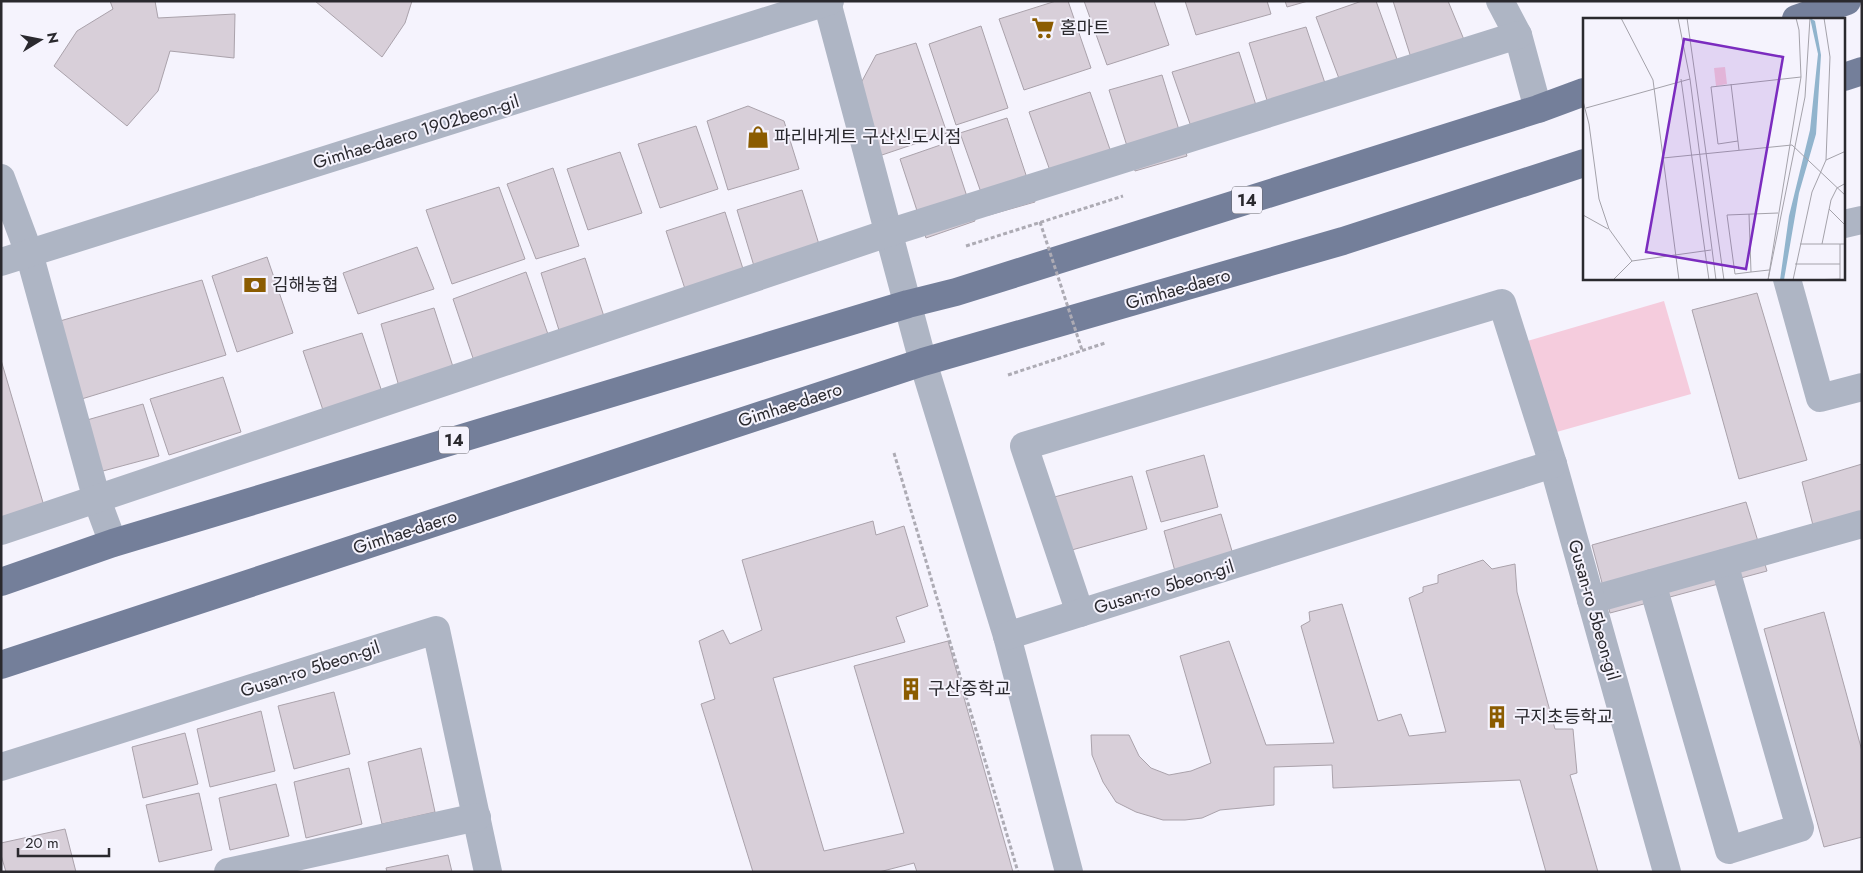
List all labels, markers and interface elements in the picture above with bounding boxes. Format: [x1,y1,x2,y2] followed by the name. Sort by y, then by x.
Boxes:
[15,15,65,65] north arrow
[1030,15,1056,41] supermarket icon: 홈마트
[1060,15,1110,41] place label: 홈마트
[1583,18,1846,280] inset map
[42,31,64,45] text: N
[310,88,522,176] street label: Gimhae-daero 1902beon-gil
[745,124,771,150] shop icon: 파리바게트 구산신도시점
[774,124,962,150] place label: 파리바게트 구산신도시점
[1232,186,1262,214] road number: 14
[1123,262,1234,316] street label: Gimhae-daero
[242,272,268,298] bank icon: 김해농협
[272,272,338,298] place label: 김해농협
[735,376,845,434] street label: Gimhae-daero
[439,426,469,454] road number: 14
[350,503,460,561] street label: Gimhae-daero
[1561,536,1627,684] street label: Gusan-ro 5beon-gil
[1091,553,1237,621] street label: Gusan-ro 5beon-gil
[237,634,383,704] street label: Gusan-ro 5beon-gil
[898,676,924,702] building icon: 구산중학교
[928,676,1011,702] place label: 구산중학교
[1484,704,1510,730] building icon: 구지초등학교
[1514,704,1613,730] place label: 구지초등학교
[18,826,109,858] scale bar
[25,832,59,854] text: 20 m

